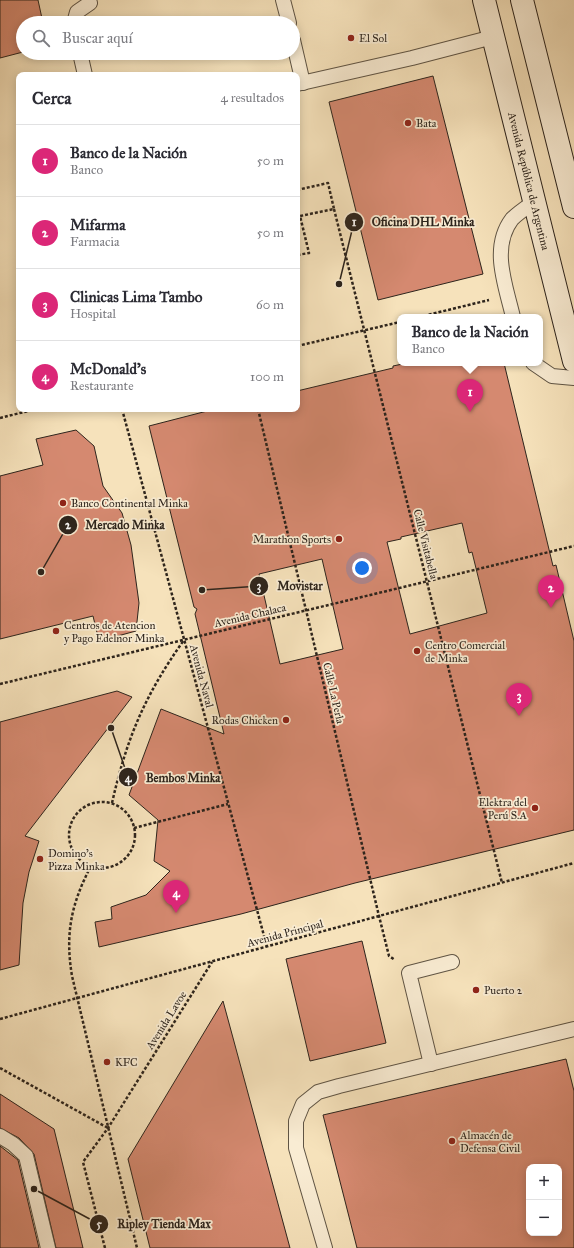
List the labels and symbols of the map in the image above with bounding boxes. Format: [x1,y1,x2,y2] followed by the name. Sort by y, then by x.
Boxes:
[359,32,387,45] place label: El Sol
[346,33,356,43] marker: El Sol
[505,110,552,252] street label: Avenida República de Argentina
[416,117,437,130] place label: Bata
[403,118,413,128] marker: Bata
[344,210,482,234] callout: Oficina DHL Minka
[352,215,357,229] text: 1
[372,215,475,229] text: Oficina DHL Minka
[457,379,483,412] pin: 1
[71,497,188,510] place label: Banco Continental Minka
[58,498,68,508] marker: Banco Continental Minka
[411,508,441,581] street label: Calle Visitabella
[58,513,173,537] callout: Mercado Minka
[65,518,72,532] text: 2
[85,518,166,532] text: Mercado Minka
[253,533,331,546] place label: Marathon Sports
[334,534,344,544] marker: Marathon Sports
[352,558,372,578] your location
[249,574,331,598] callout: Movistar
[538,575,564,608] pin: 2
[257,579,262,594] text: 3
[277,579,323,593] text: Movistar
[212,601,288,630] street label: Avenida Chalaca
[64,619,165,645] place label: Centros de Atencion y Pago Edelnor Minka
[51,626,61,636] marker: Centros de Atencion y Pago Edelnor Minka
[425,639,505,665] place label: Centro Comercial de Minka
[187,642,216,709] street label: Avenida Naval
[412,646,422,656] marker: Centro Comercial de Minka
[320,661,347,725] street label: Calle La Perla
[506,683,532,716] pin: 3
[211,714,278,727] place label: Rodas Chicken
[281,715,291,725] marker: Rodas Chicken
[118,765,228,789] callout: Bembos Minka
[125,771,133,786] text: 4
[146,771,221,785] text: Bembos Minka
[478,796,528,822] place label: Elektra del Perú S.A
[530,803,540,813] marker: Elektra del Perú S.A
[48,847,105,873] place label: Domino's Pizza Minka
[35,854,45,864] marker: Domino's Pizza Minka
[163,880,189,913] pin: 4
[245,917,325,950] street label: Avenida Principal
[484,984,523,997] place label: Puerto 2
[471,985,481,995] marker: Puerto 2
[143,988,190,1053] street label: Avenida Lavoe
[115,1056,138,1069] place label: KFC
[102,1057,112,1067] marker: KFC
[459,1129,520,1155] place label: Almacén de Defensa Civil
[447,1136,457,1146] marker: Almacén de Defensa Civil
[89,1212,218,1236] callout: Ripley Tienda Max
[96,1217,102,1231] text: 5
[117,1217,211,1232] text: Ripley Tienda Max

